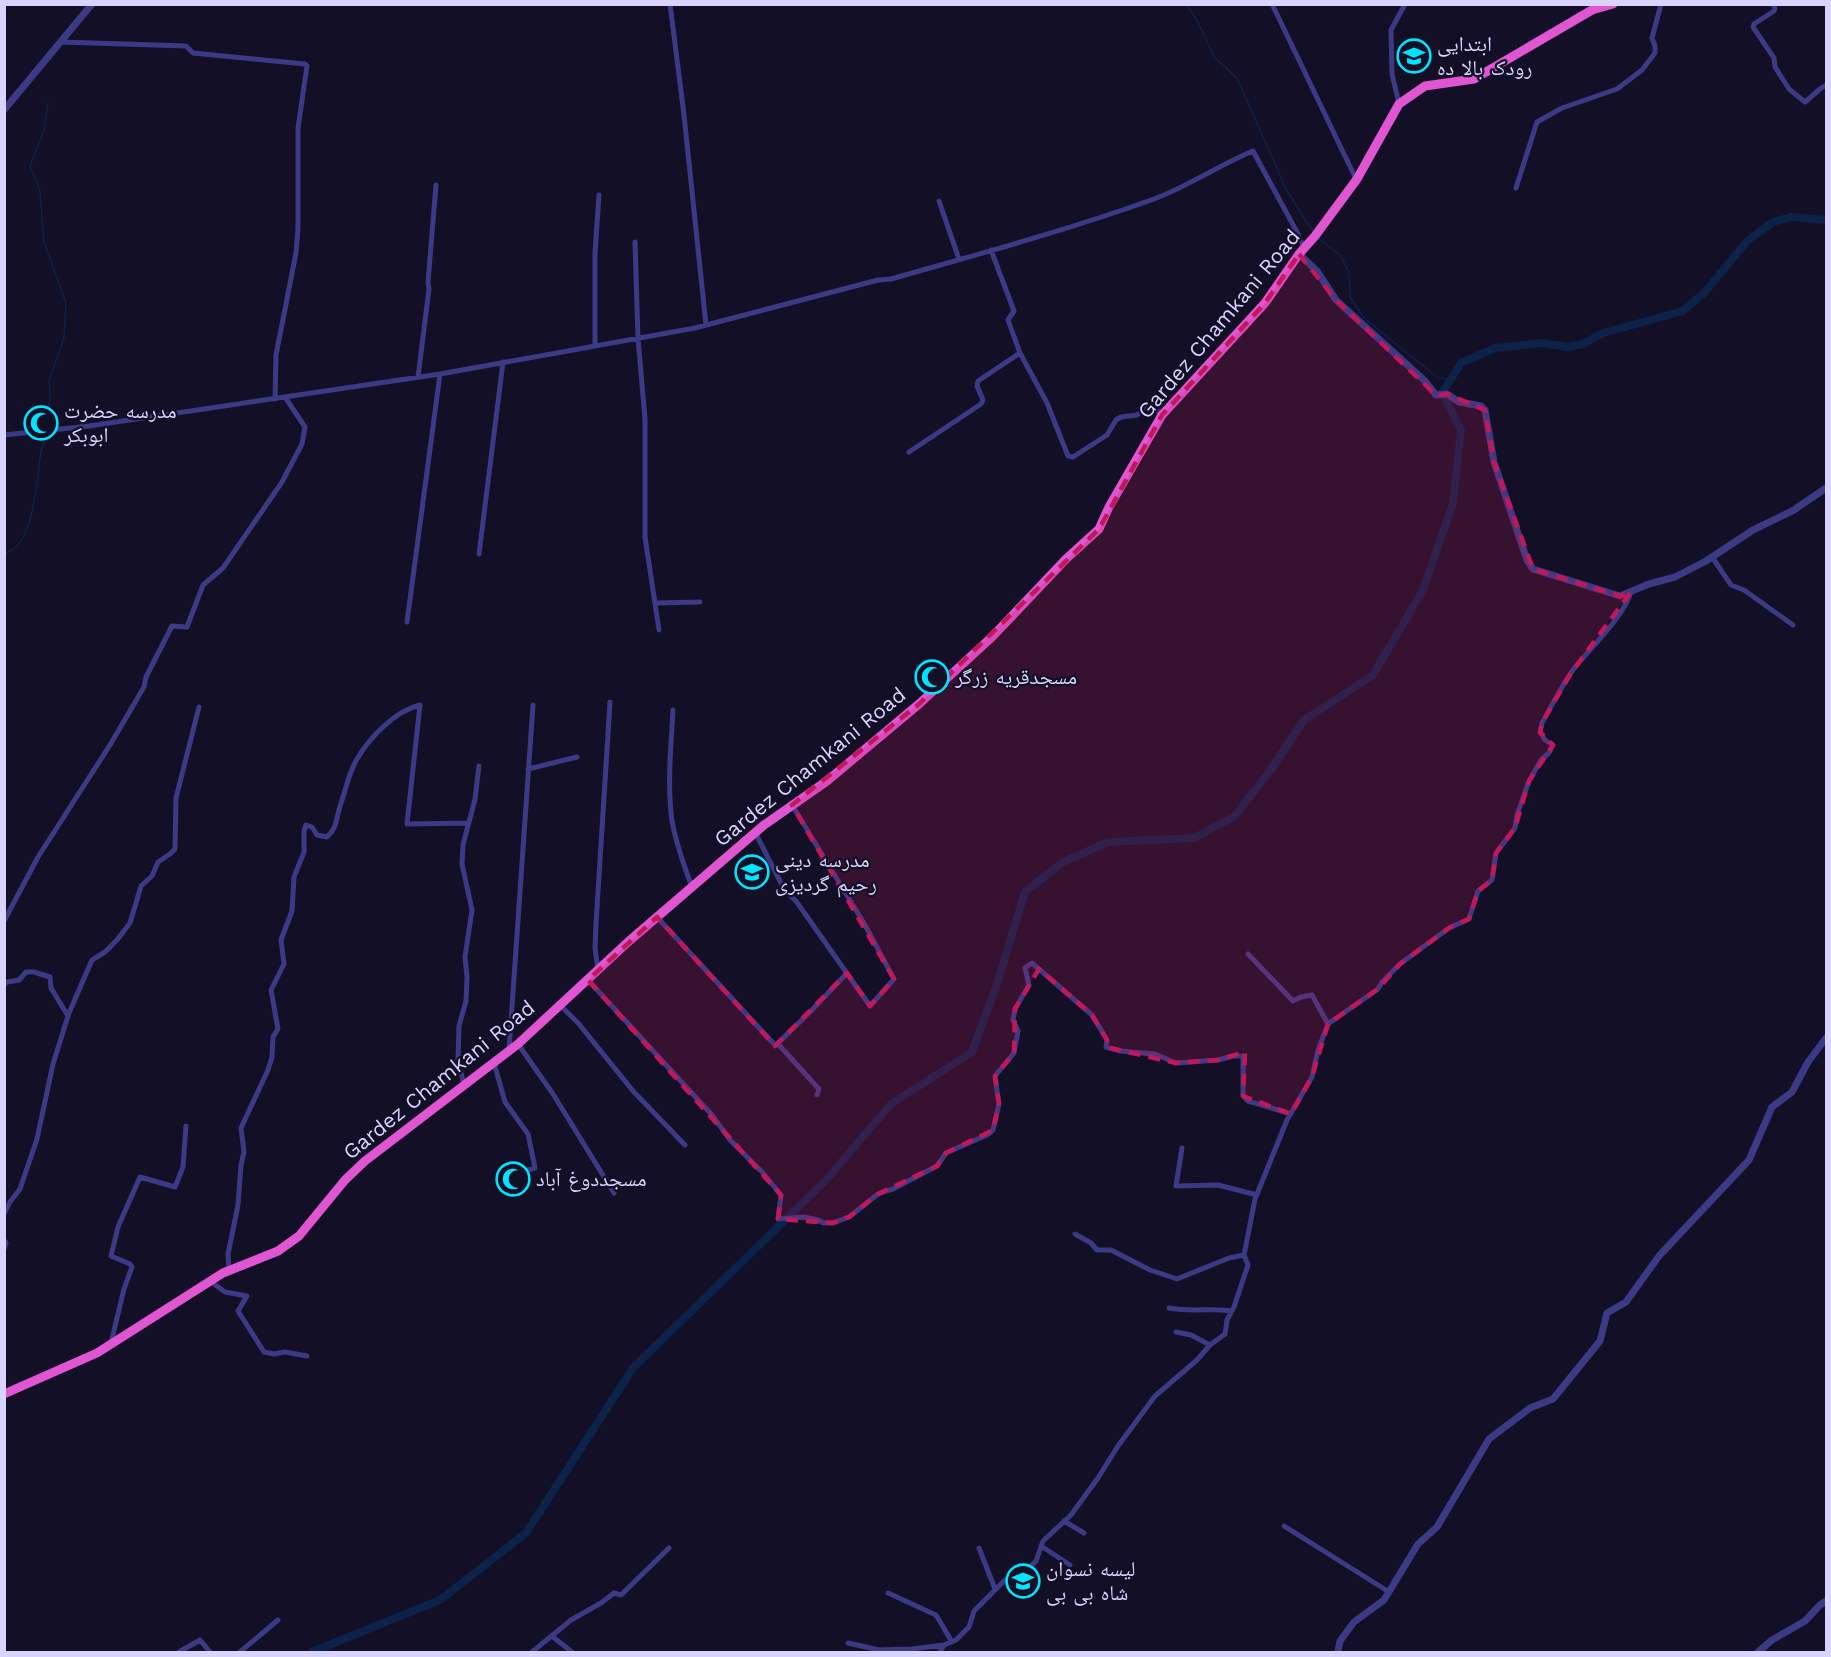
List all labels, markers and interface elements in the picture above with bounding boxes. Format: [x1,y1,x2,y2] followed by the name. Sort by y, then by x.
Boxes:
[1437,31,1532,80] place label: ابتدایی رودک بالا ده
[1396,38,1432,74] school or university icon: ابتدایی رودک بالا ده
[1132,224,1305,423] street label: Gardez Chamkani Road
[63,398,177,447] place label: مدرسه حضرت ابوبکر
[23,405,59,441] mosque icon: مدرسه حضرت ابوبکر
[914,659,950,695] mosque icon: مسجدقریه زرگر
[954,664,1077,689] place label: مسجدقریه زرگر
[709,682,910,851] street label: Gardez Chamkani Road
[775,847,877,898] place label: مدرسه دینی رحیم گردیزی
[734,854,770,890] school or university icon: مدرسه دینی رحیم گردیزی
[338,995,539,1164] street label: Gardez Chamkani Road
[495,1161,531,1197] mosque icon: مسجددوغ آباد
[536,1166,647,1192] place label: مسجددوغ آباد
[1046,1556,1135,1606] place label: لیسه نسوان شاه بی بی
[1005,1563,1041,1599] school or university icon: لیسه نسوان شاه بی بی

